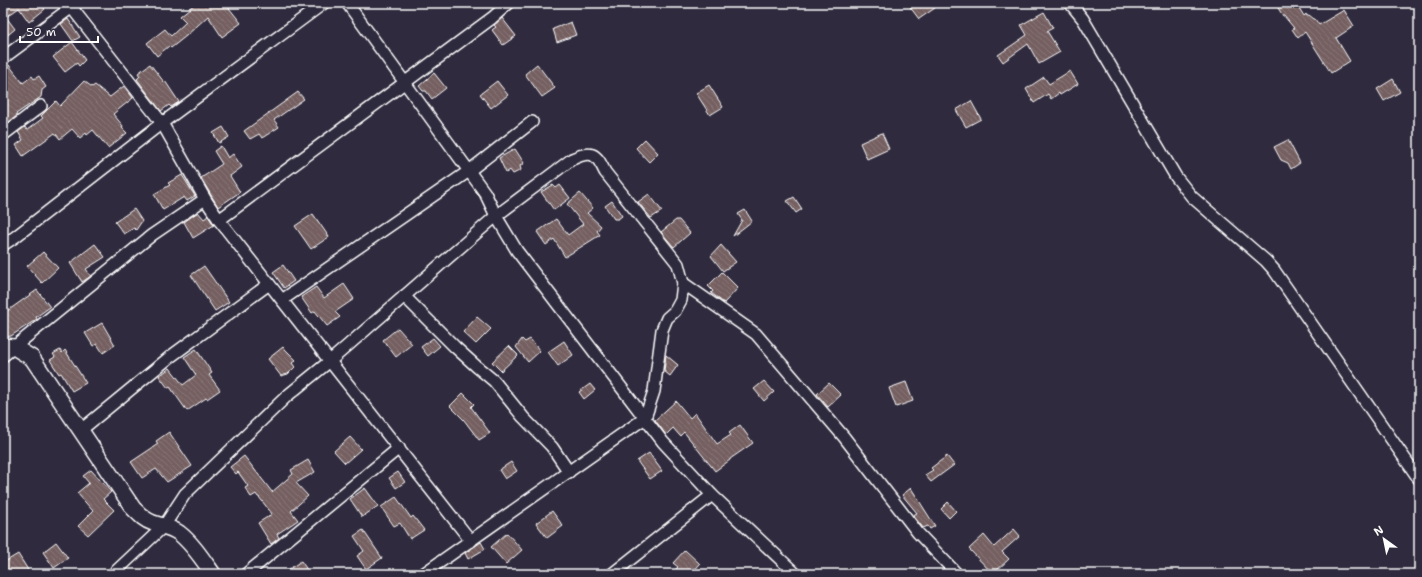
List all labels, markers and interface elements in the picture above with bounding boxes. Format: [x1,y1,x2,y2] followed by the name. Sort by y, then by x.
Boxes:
[20,18,98,44] scale bar
[26,24,56,40] text: 50 m
[1364,519,1404,559] north arrow
[1371,522,1387,540] text: N

